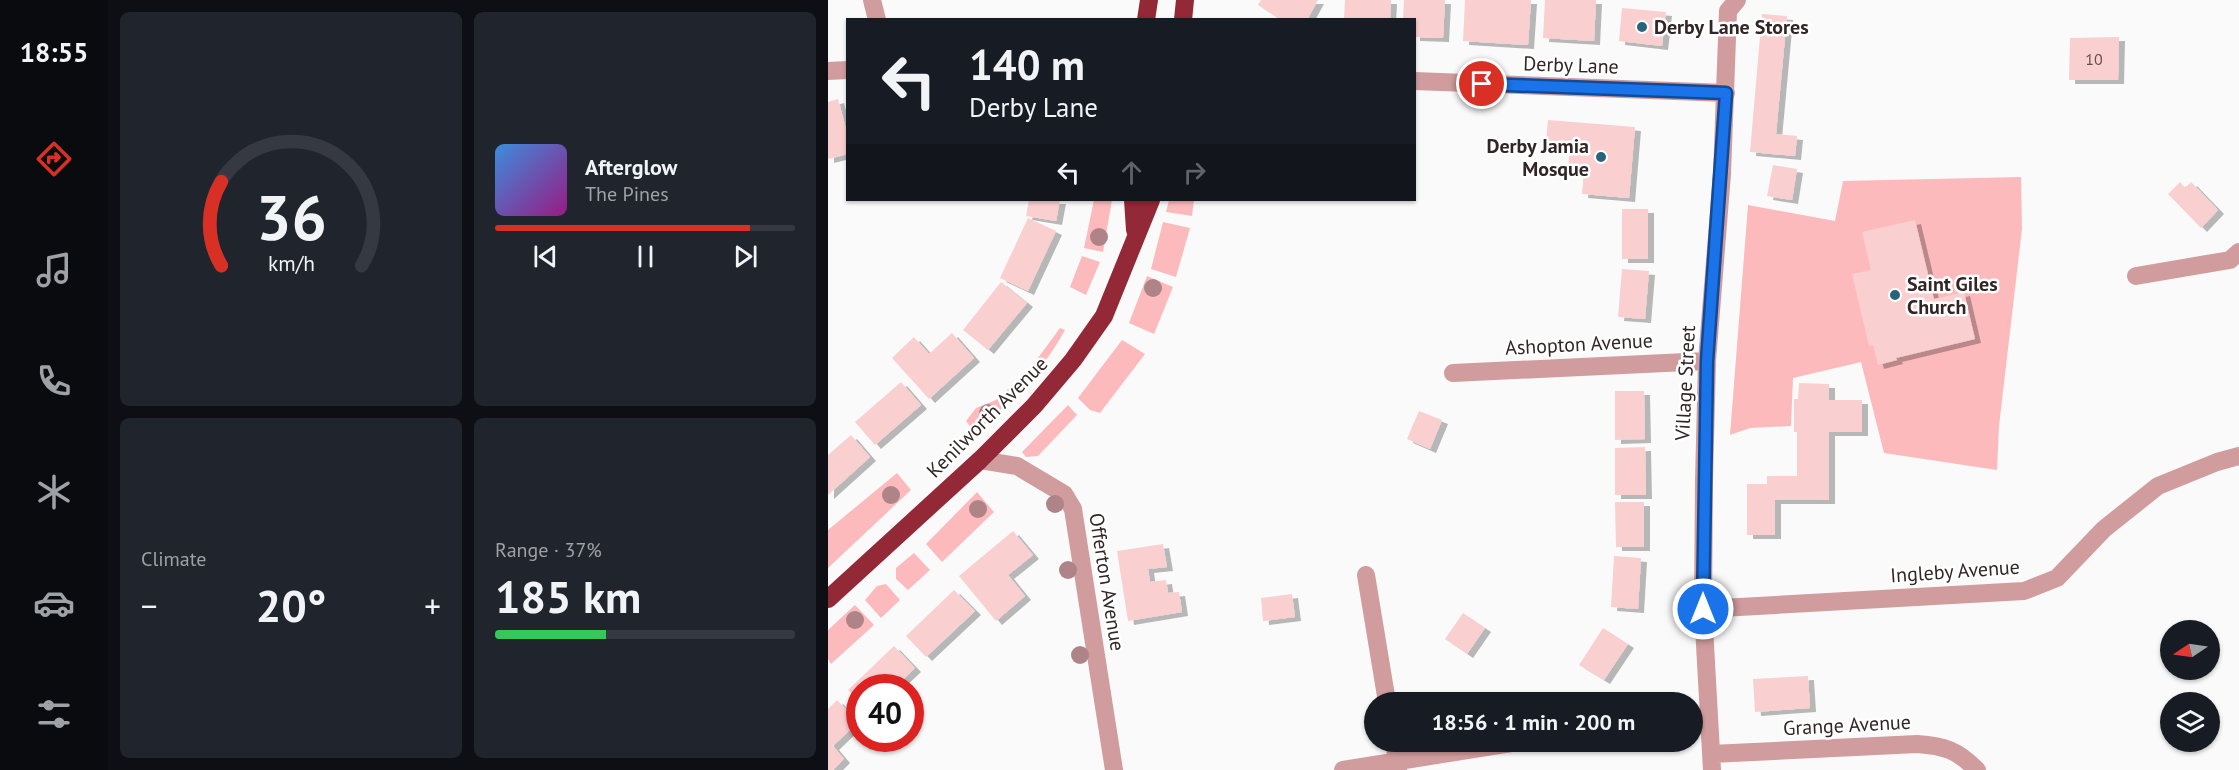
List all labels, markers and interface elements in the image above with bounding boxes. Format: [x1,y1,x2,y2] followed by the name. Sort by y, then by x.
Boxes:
[1654,14,1809,40] place label: Derby Lane Stores
[1635,20,1649,34] marker: Derby Lane Stores
[20,35,88,69] text: 18:55
[969,37,1085,92] text: 140 m
[870,42,948,120] icon: left
[2085,49,2103,69] house number: 10
[1523,50,1619,80] street label: Derby Lane
[1456,58,1507,109] pin
[1465,67,1498,100] icon: arrive
[969,90,1098,124] text: Derby Lane
[1487,133,1589,182] place label: Derby Jamia Mosque
[33,138,75,180] icon: directions
[1594,150,1608,164] marker: Derby Jamia Mosque
[585,153,677,181] text: Afterglow
[1052,156,1085,189] icon: left
[1115,156,1148,189] icon: ahead
[1178,156,1211,189] icon: right
[256,176,326,257] text: 36
[585,181,669,207] text: The Pines
[529,240,562,273] icon: previous
[629,240,662,273] icon: pause
[729,240,762,273] icon: next
[33,249,75,291] icon: music
[267,249,314,277] text: km/h
[1907,271,1998,320] place label: Saint Giles Church
[1888,288,1902,302] marker: Saint Giles Church
[1669,324,1701,442] street label: Village Street
[1504,327,1654,361] street label: Ashopton Avenue
[921,351,1053,483] street label: Kenilworth Avenue
[33,360,75,402] icon: phone
[33,471,75,513] icon: climate
[1083,511,1131,653] street label: Offerton Avenue
[495,537,602,563] text: Range · 37%
[141,546,207,572] text: Climate
[1889,554,2021,588] street label: Ingleby Avenue
[495,567,641,625] text: 185 km
[256,576,326,634] text: 20°
[1671,577,1735,641] position arrow
[33,582,75,624] icon: car
[141,584,158,627] text: −
[424,584,441,627] text: +
[2160,620,2220,680] north arrow
[2160,620,2220,752] map controls
[846,674,924,752] speed limit sign: 40
[2160,692,2220,752] button: layers
[33,693,75,735] icon: filters
[1432,708,1635,736] text: 18:56 · 1 min · 200 m
[1782,709,1912,741] street label: Grange Avenue

